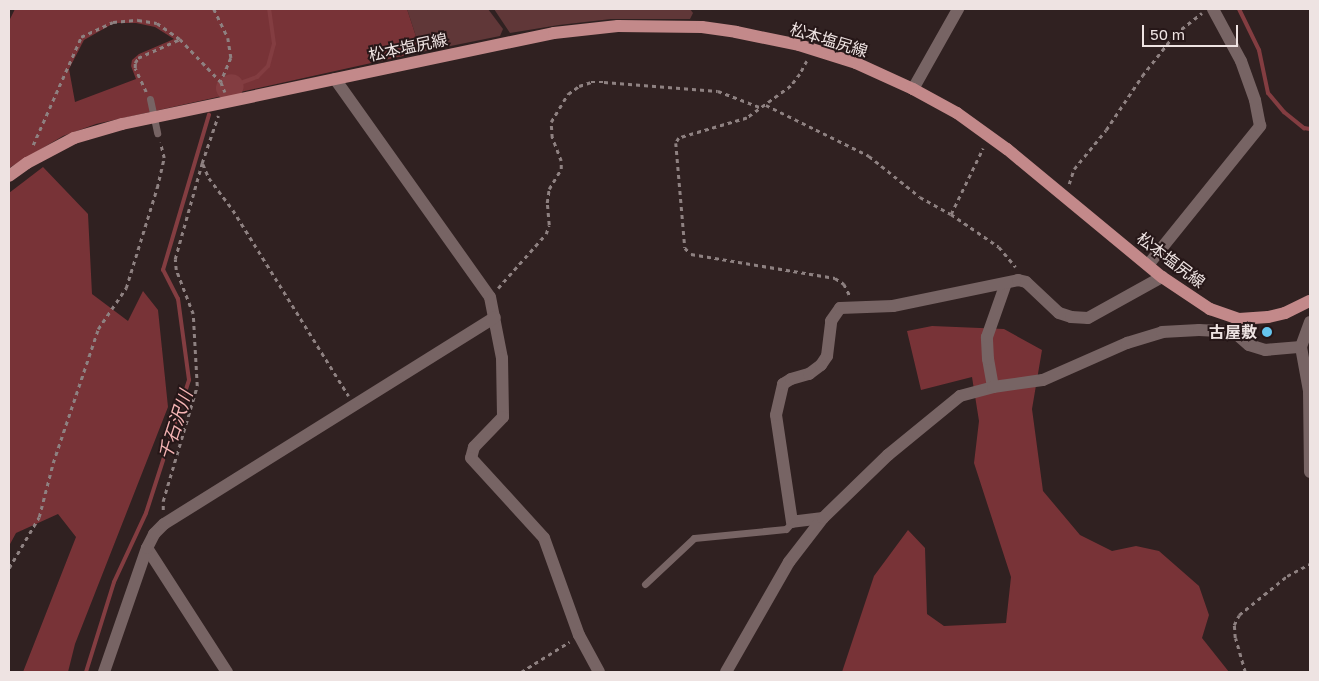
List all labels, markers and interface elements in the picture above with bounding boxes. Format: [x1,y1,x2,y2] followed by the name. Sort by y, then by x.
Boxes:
[1144,15,1240,47] scale bar
[788,19,870,61] street label: 松本塩尻線
[1150,25,1185,43] text: 50 m
[367,29,449,65] street label: 松本塩尻線
[1133,228,1209,292] street label: 松本塩尻線
[1209,322,1257,342] place label: 古屋敷
[1261,326,1273,338] marker: 古屋敷
[154,387,196,463] water label: 千石沢川

